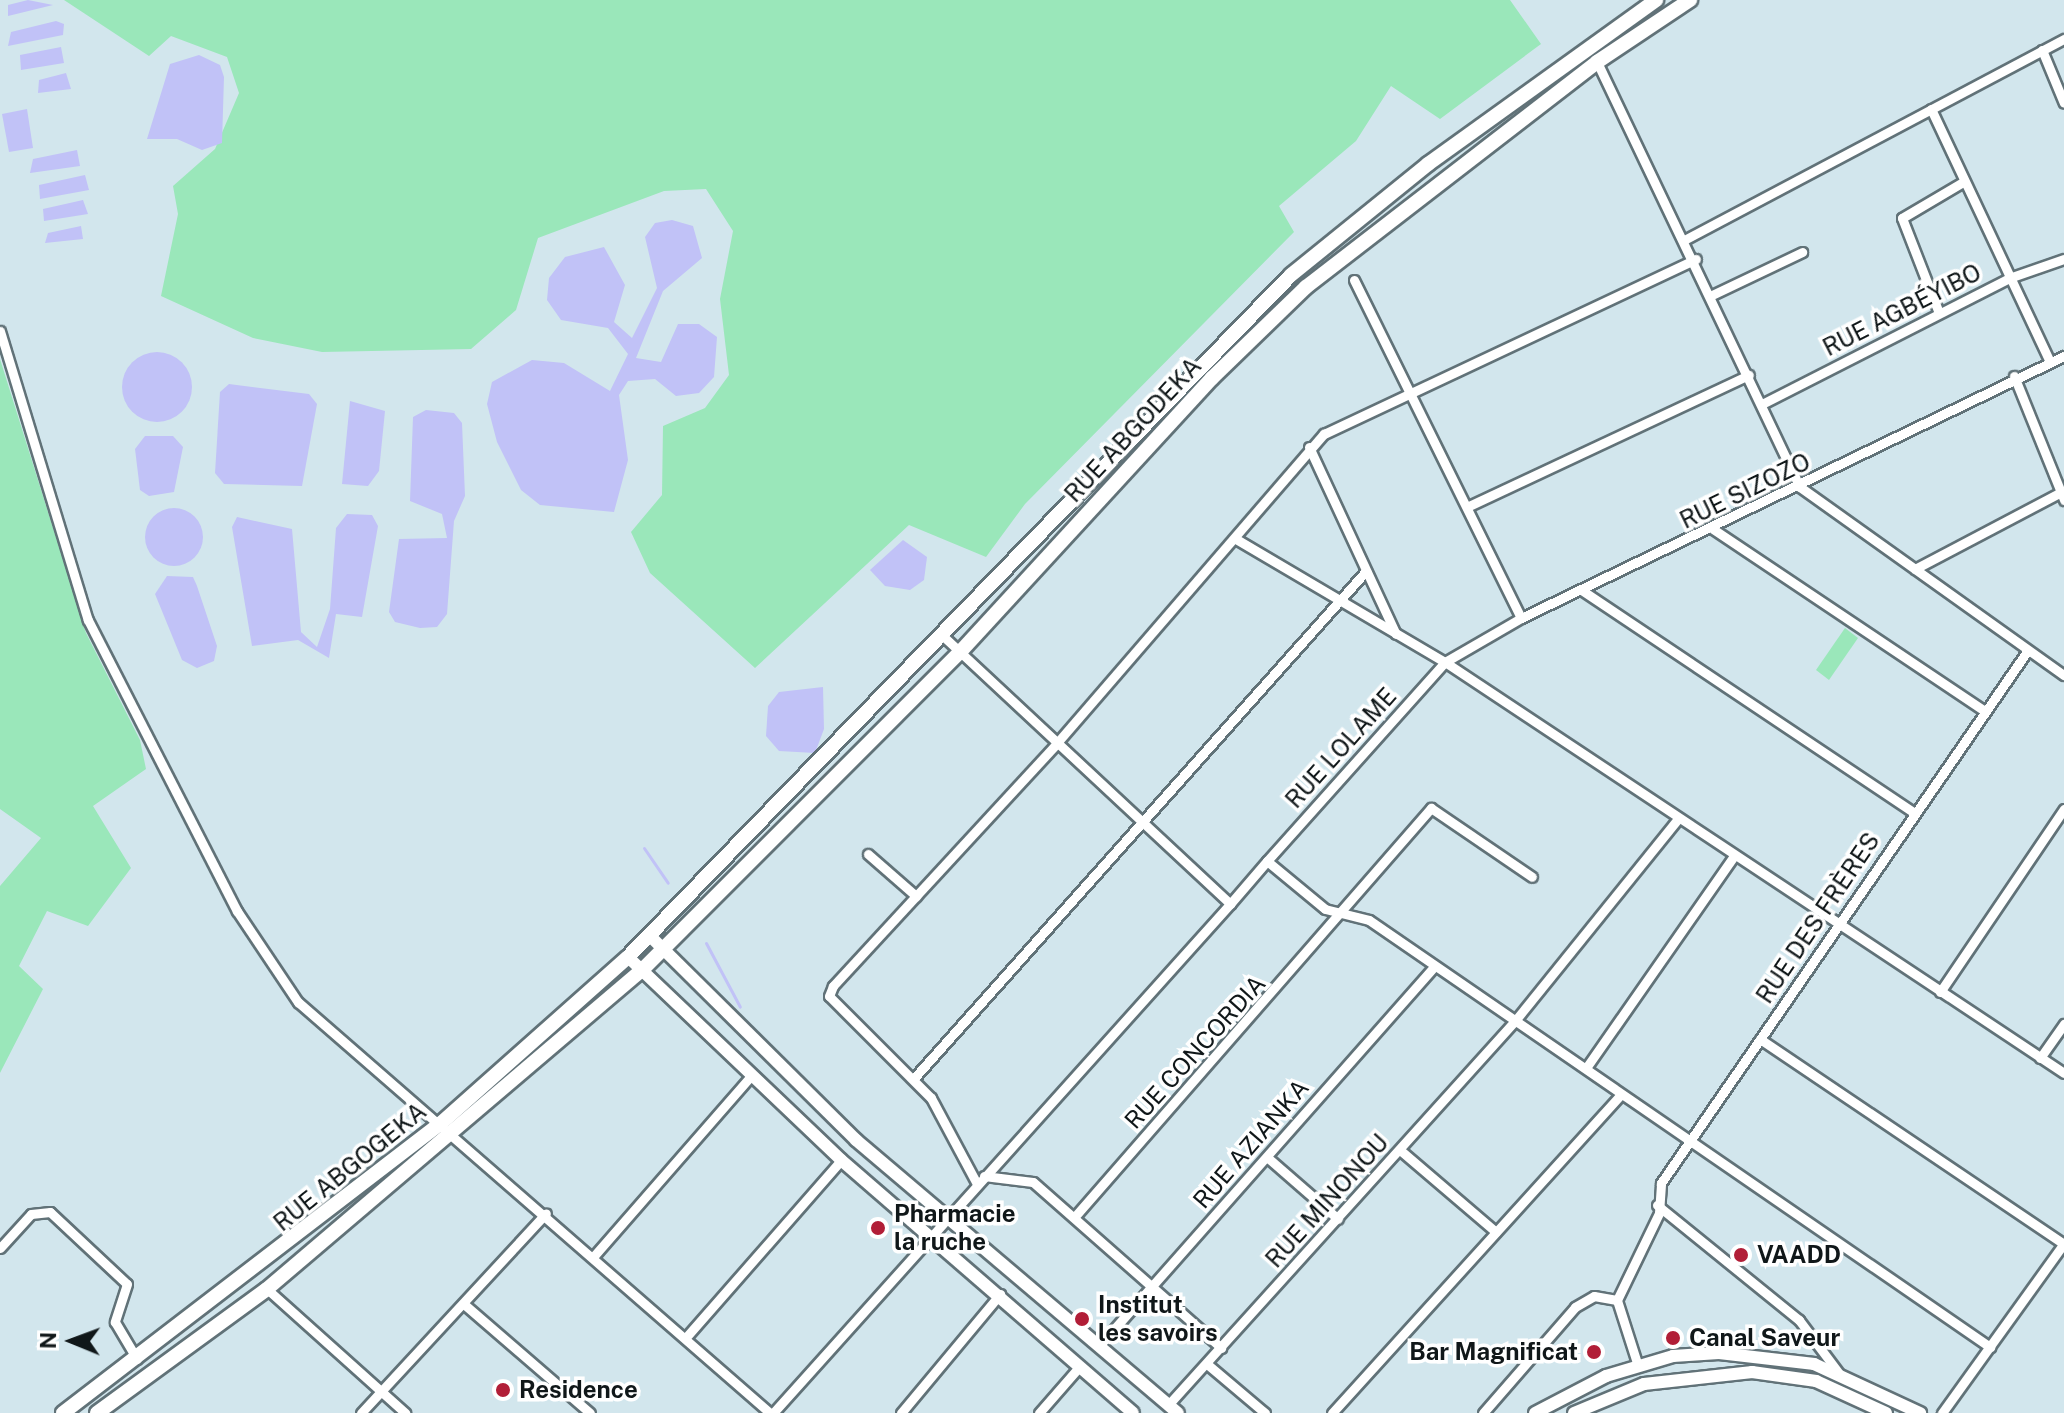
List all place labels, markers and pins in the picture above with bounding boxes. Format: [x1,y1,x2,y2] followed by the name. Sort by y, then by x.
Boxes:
[894,1200,1016,1256] place label: Pharmacie la ruche
[869,1219,887,1237] marker: Pharmacie la ruche
[1757,1241,1841,1269] place label: VAADD
[1732,1246,1750,1264] marker: VAADD
[1098,1291,1218,1347] place label: Institut les savoirs
[1073,1310,1091,1328] marker: Institut les savoirs
[1689,1324,1840,1352] place label: Canal Saveur
[1664,1329,1682,1347] marker: Canal Saveur
[1409,1338,1578,1366] place label: Bar Magnificat
[1585,1343,1603,1361] marker: Bar Magnificat
[519,1376,638,1404] place label: Residence
[494,1381,512,1399] marker: Residence

